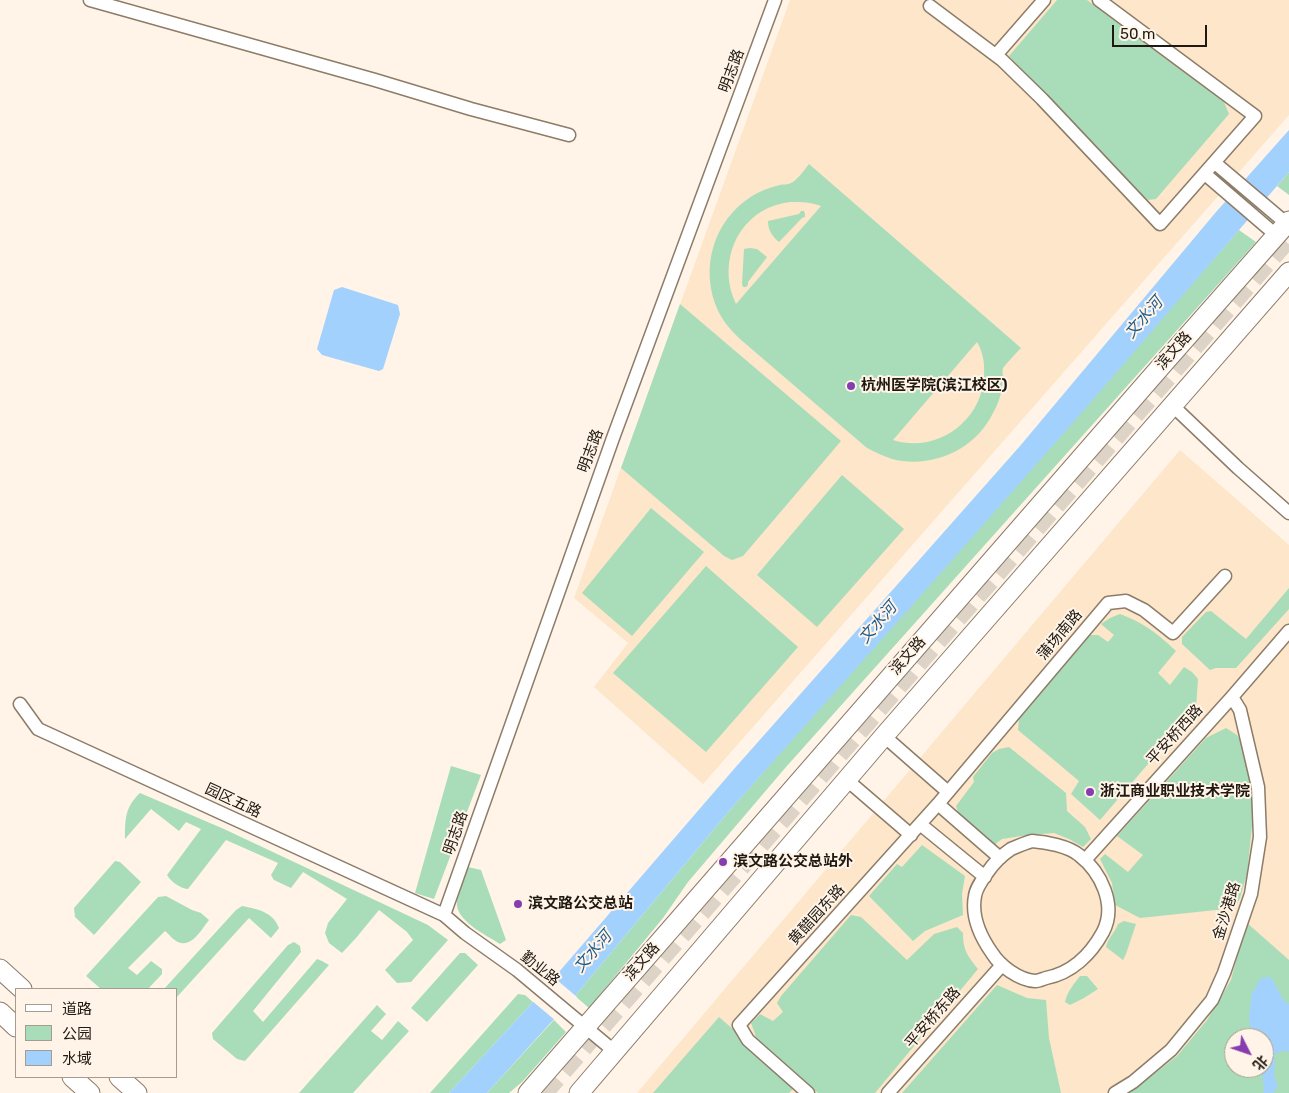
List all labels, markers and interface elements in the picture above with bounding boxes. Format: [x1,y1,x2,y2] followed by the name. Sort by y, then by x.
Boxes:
[1114,15,1209,47] scale bar
[1120,25,1155,43] text: 50 m
[716,47,748,95] street label: 明志路
[1121,294,1167,342] water label: 文水河
[1152,328,1196,374] street label: 滨文路
[861,377,1008,395] place label: 杭州医学院(滨江校区)
[845,380,857,392] marker: 杭州医学院(滨江校区)
[575,427,607,475] street label: 明志路
[855,599,901,647] water label: 文水河
[1034,606,1086,664] street label: 蒲场南路
[886,633,930,679] street label: 滨文路
[1143,701,1207,769] street label: 平安桥西路
[202,780,264,822] street label: 园区五路
[1100,783,1250,801] place label: 浙江商业职业技术学院
[1084,786,1096,798] marker: 浙江商业职业技术学院
[440,809,472,857] street label: 明志路
[733,853,853,871] place label: 滨文路公交总站外
[717,856,729,868] marker: 滨文路公交总站外
[1210,880,1244,942] street label: 金沙港路
[785,881,849,949] street label: 黄醋园东路
[528,895,633,913] place label: 滨文路公交总站
[512,898,524,910] marker: 滨文路公交总站
[570,928,616,976] water label: 文水河
[620,939,664,985] street label: 滨文路
[517,948,563,990] street label: 勤业路
[902,984,964,1052] street label: 平安桥东路
[15,988,178,1078] legend
[62,1000,92,1018] text: 道路
[62,1025,92,1043] text: 公园
[1224,1028,1274,1078] north arrow
[62,1050,92,1068] text: 水域
[1249,1052,1271,1073] text: 北

